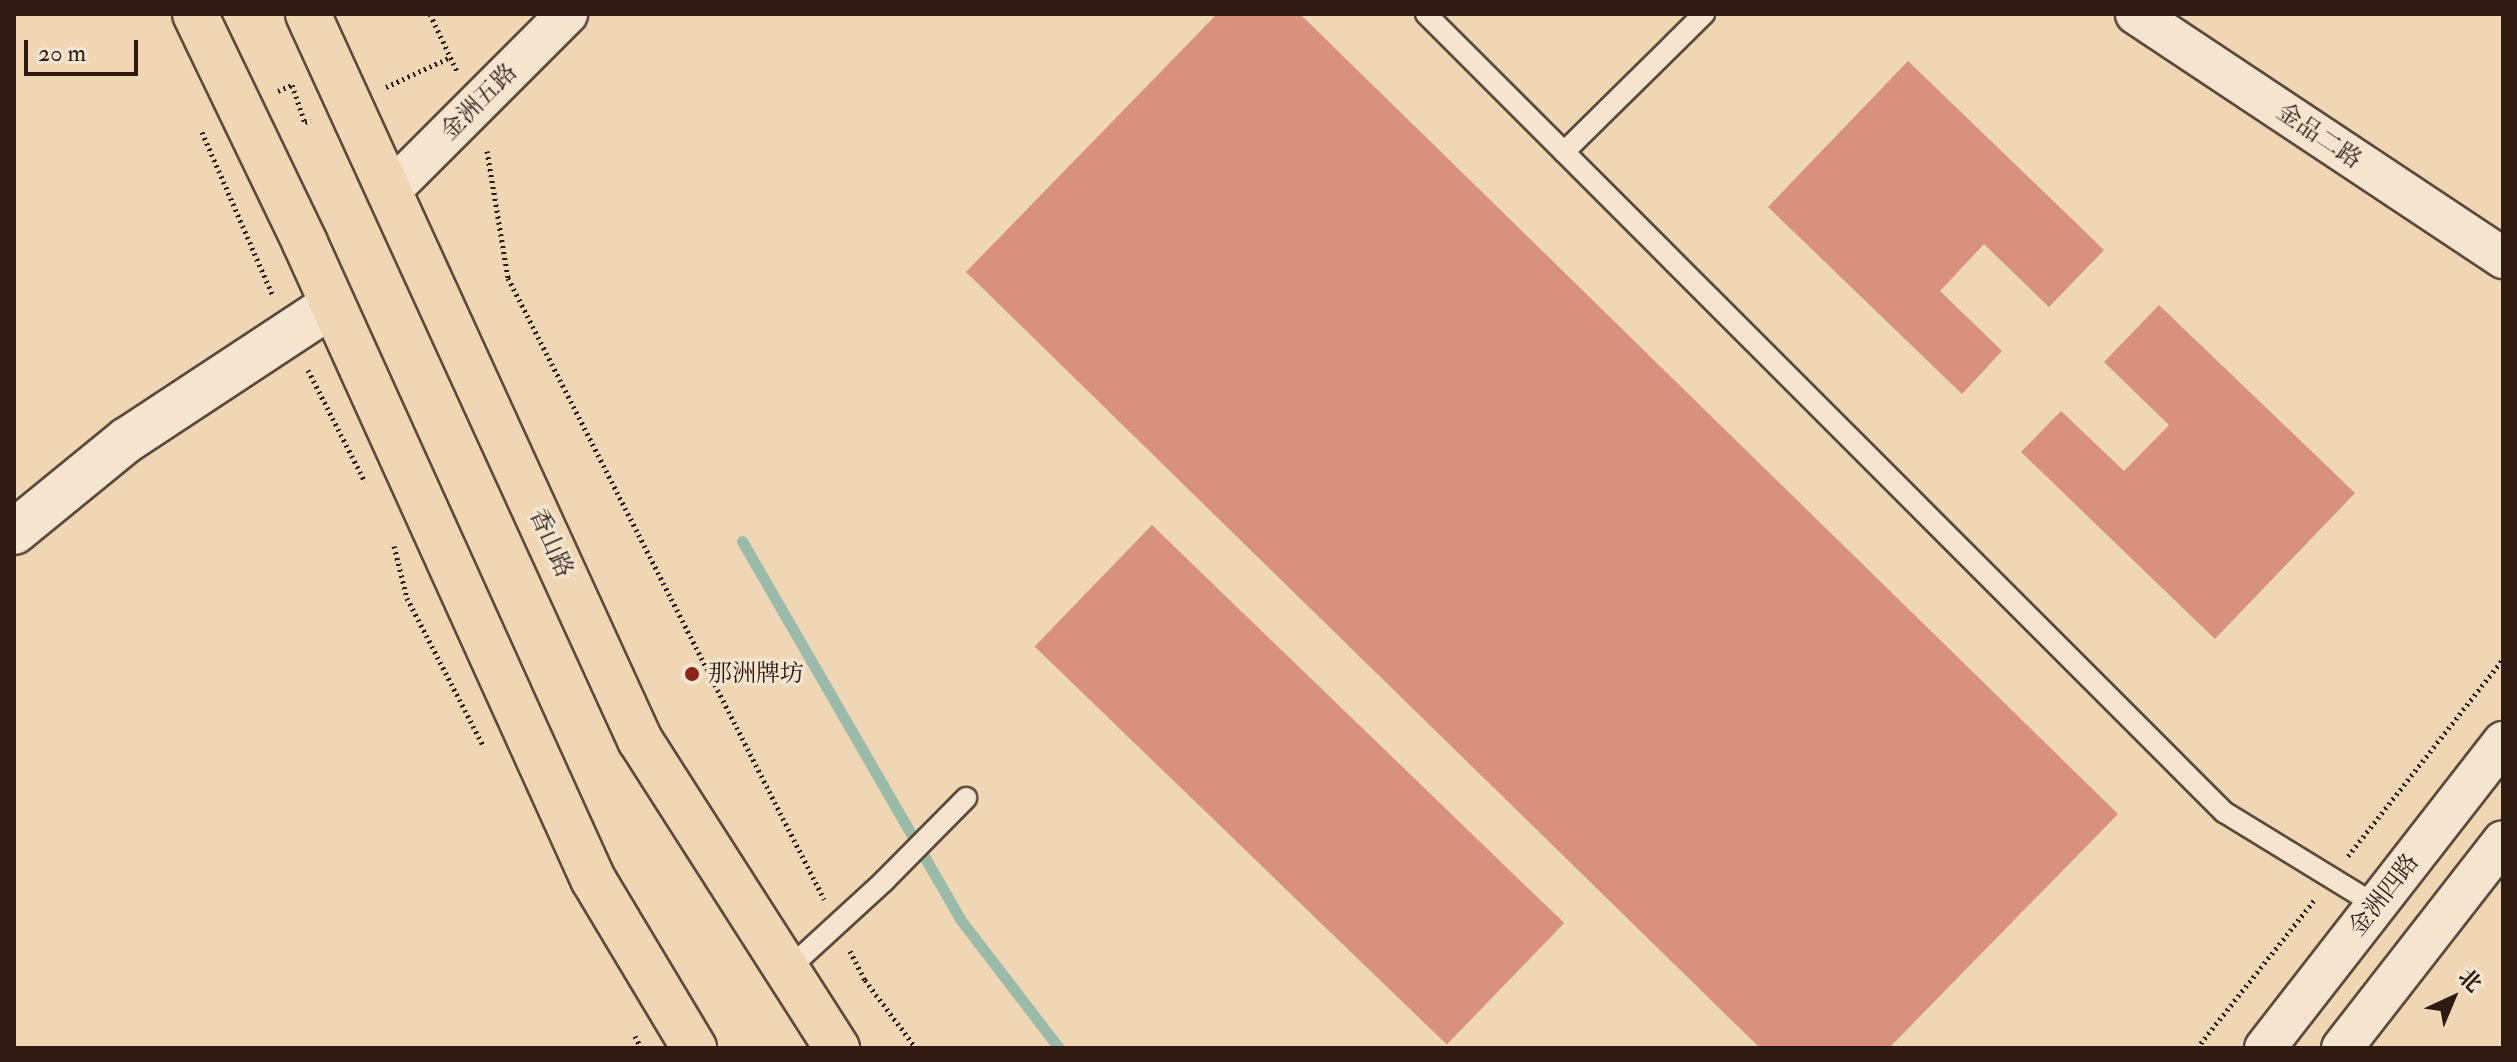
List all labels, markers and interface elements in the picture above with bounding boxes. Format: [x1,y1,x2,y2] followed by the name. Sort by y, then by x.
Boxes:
[28,24,142,74] scale bar
[38,38,86,69] text: 20 m
[435,58,523,146] street label: 金洲五路
[2271,97,2367,175] street label: 金品二路
[523,504,579,582] street label: 香山路
[708,660,804,688] place label: 那洲牌坊
[683,665,701,683] marker: 那洲牌坊
[2343,848,2425,942] street label: 金洲四路
[2413,958,2493,1038] north arrow
[2452,963,2487,998] text: 北

